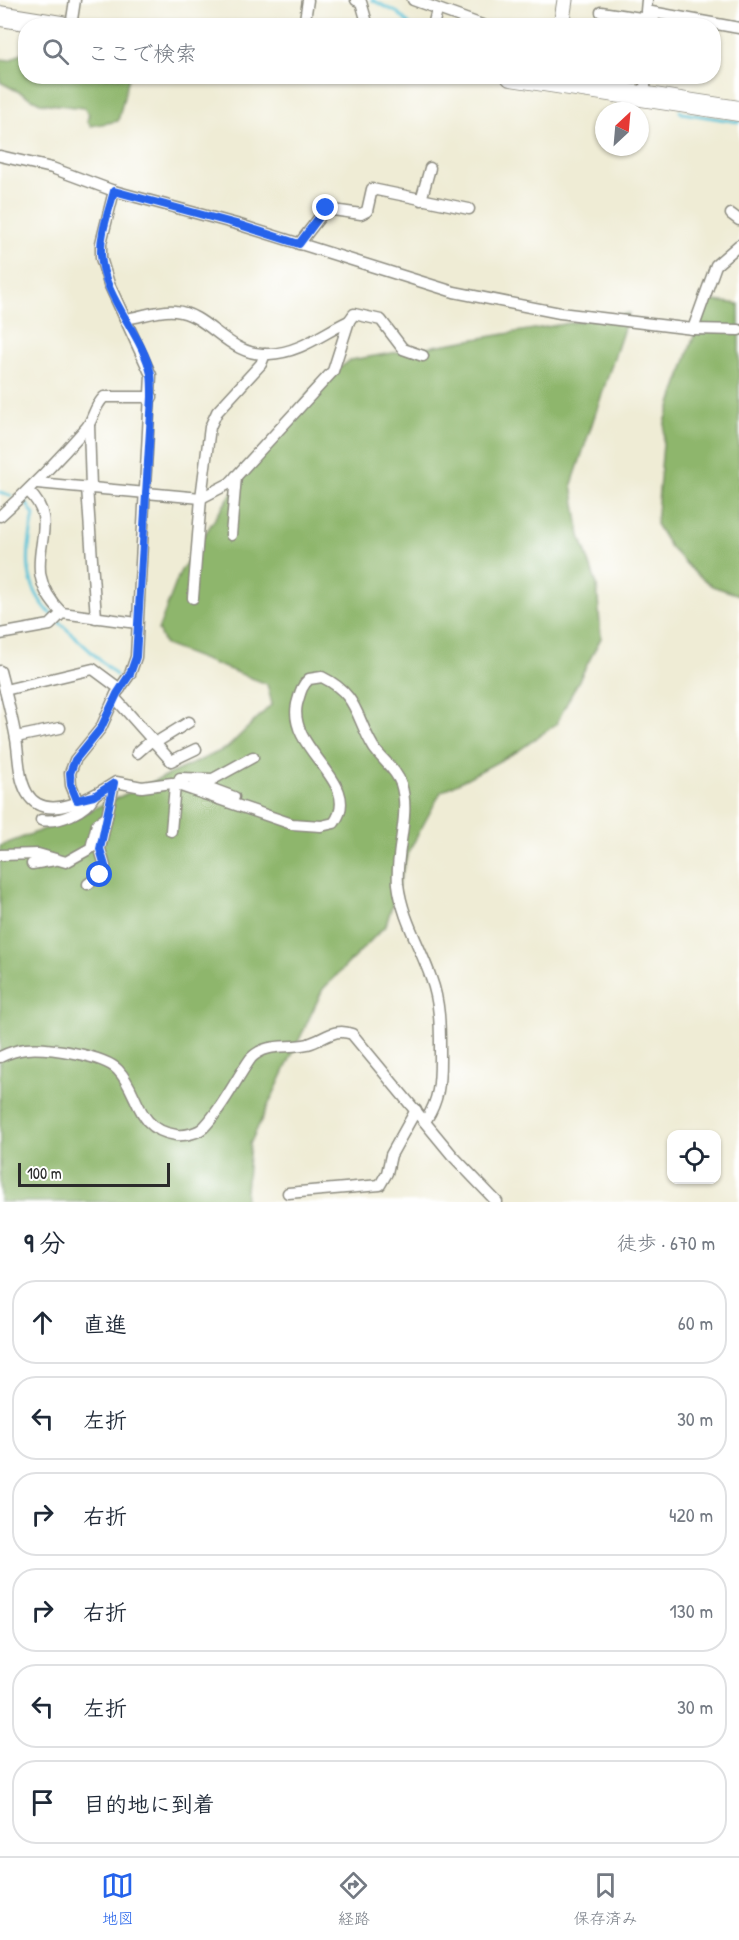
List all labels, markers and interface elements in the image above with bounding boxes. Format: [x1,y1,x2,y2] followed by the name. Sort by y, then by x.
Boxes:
[18,18,721,84] search box
[39,35,72,68] icon: search
[87,38,197,68] text: ここで検索
[595,102,649,156] north arrow
[312,194,338,220] route end
[86,861,112,887] route start
[667,1130,721,1184] map controls
[667,1130,721,1184] button: locate
[18,1160,170,1188] scale bar
[27,1162,62,1184] text: 100 m
[24,1225,66,1260] text: 9 分
[617,1229,715,1256] text: 徒歩 · 670 m
[26,1306,59,1339] icon: ahead
[83,1309,127,1339] text: 直進
[678,1309,713,1336] text: 60 m
[26,1402,59,1435] icon: left
[83,1405,127,1435] text: 左折
[677,1405,713,1432] text: 30 m
[26,1498,59,1531] icon: right
[83,1501,127,1531] text: 右折
[669,1501,713,1528] text: 420 m
[26,1594,59,1627] icon: right
[83,1597,127,1627] text: 右折
[670,1597,713,1624] text: 130 m
[26,1690,59,1723] icon: left
[83,1693,127,1723] text: 左折
[677,1693,713,1720] text: 30 m
[26,1786,59,1819] icon: arrive
[83,1789,215,1819] text: 目的地に到着
[101,1869,134,1929] tab: 地図
[337,1869,370,1929] tab: 経路
[573,1869,637,1929] tab: 保存済み

